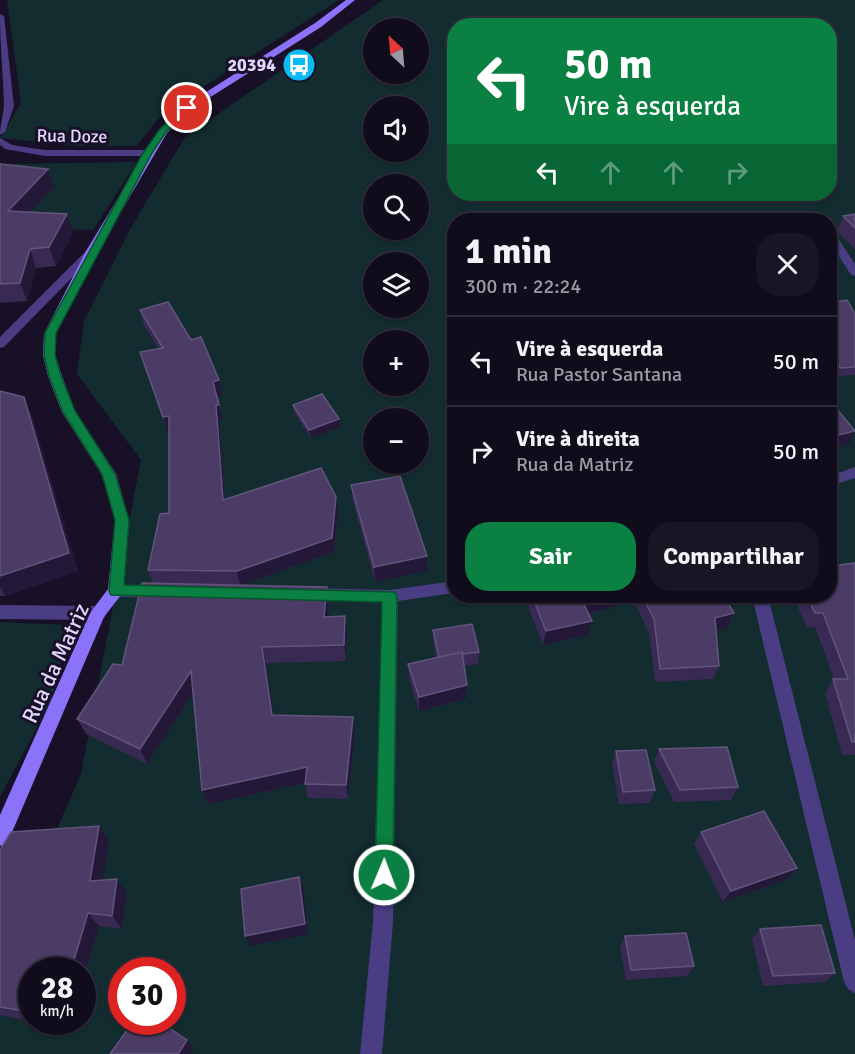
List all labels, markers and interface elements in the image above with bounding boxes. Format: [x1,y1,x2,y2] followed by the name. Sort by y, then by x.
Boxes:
[363,18,429,84] north arrow
[363,18,429,474] map controls
[564,39,653,90] text: 50 m
[465,42,543,120] icon: left
[281,47,317,83] bus stop icon: 20394
[227,54,276,76] place label: 20394
[161,82,212,133] pin
[564,90,741,123] text: Vire à esquerda
[170,91,203,124] icon: arrive
[363,96,429,162] button: sound
[36,124,108,148] street label: Rua Doze
[531,156,564,189] icon: left
[594,156,627,189] icon: ahead
[657,156,690,189] icon: ahead
[720,156,753,189] icon: right
[363,174,429,240] button: search
[465,229,552,274] text: 1 min
[756,233,819,296] button: close
[363,252,429,318] button: layers
[465,274,581,299] text: 300 m · 22:24
[363,330,429,396] button: +
[516,335,663,362] text: Vire à esquerda
[465,345,498,378] icon: left
[773,348,819,375] text: 50 m
[516,362,682,387] text: Rua Pastor Santana
[363,408,429,474] button: −
[516,425,640,452] text: Vire à direita
[465,435,498,468] icon: right
[773,438,819,465] text: 50 m
[516,452,633,477] text: Rua da Matriz
[465,522,636,591] button: Sair
[648,522,819,591] button: Compartilhar
[16,599,95,727] street label: Rua da Matriz
[352,843,416,907] position arrow
[108,957,186,1035] speed limit sign: 30
[41,970,73,1007] text: 28
[40,1002,74,1020] text: km/h

